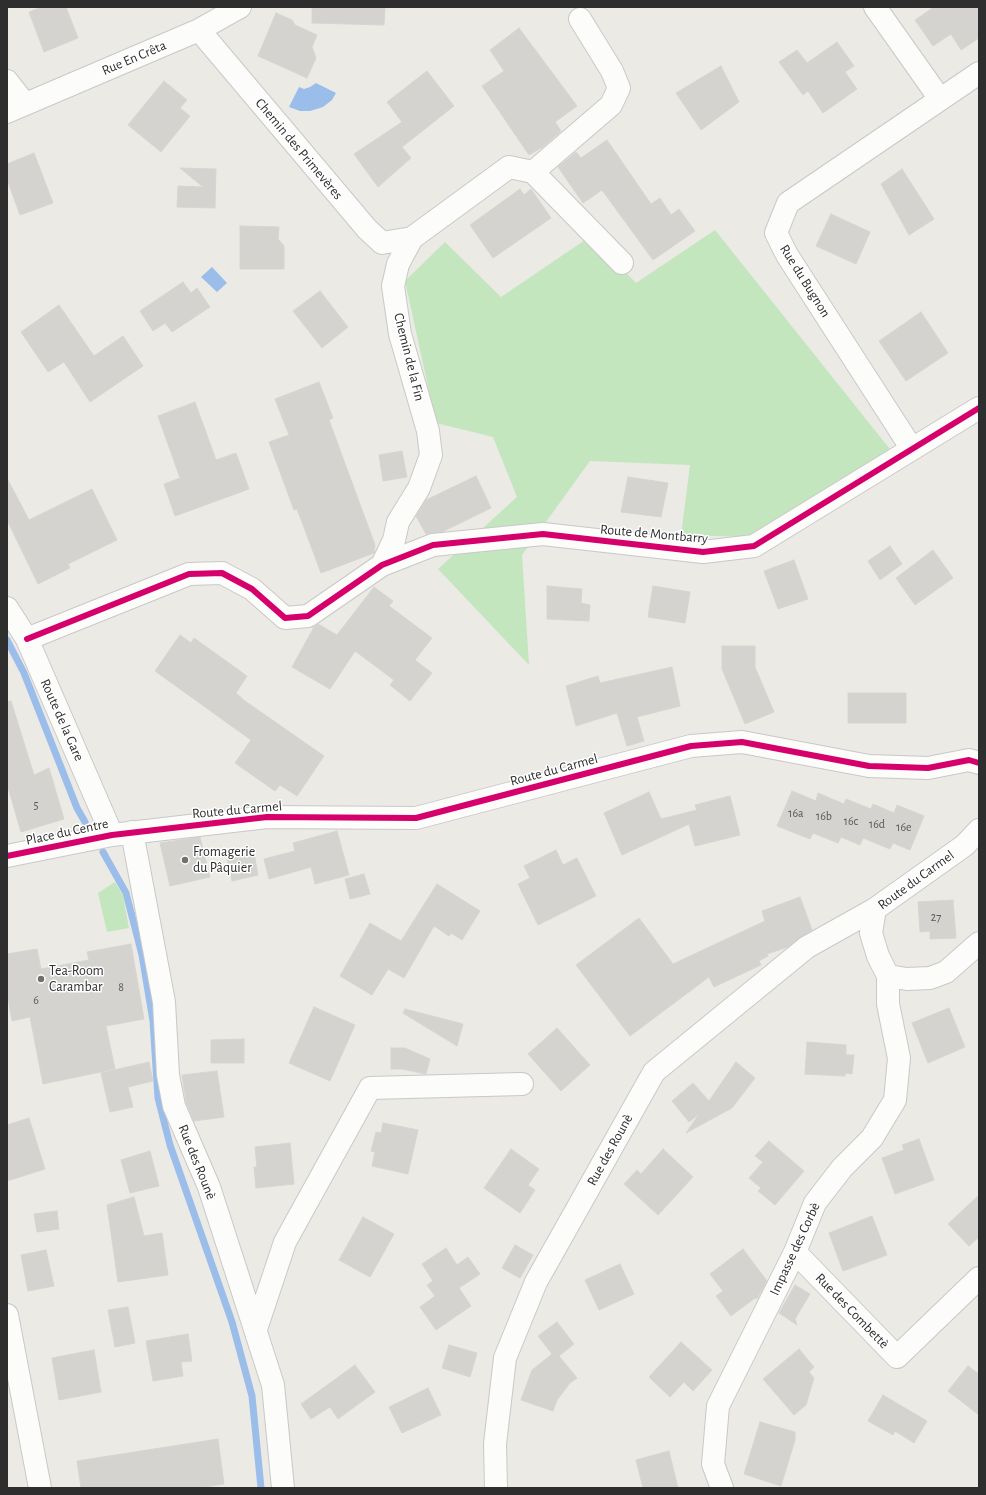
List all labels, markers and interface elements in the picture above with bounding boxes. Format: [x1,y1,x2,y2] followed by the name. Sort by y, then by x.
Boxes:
[99,37,169,79] street label: Rue En Crêta
[252,95,346,203] street label: Chemin des Primevères
[776,241,834,321] street label: Rue du Bugnon
[390,311,428,403] street label: Chemin de la Fin
[599,521,709,547] street label: Route de Montbarry
[36,676,88,764] street label: Route de la Gare
[508,750,600,790] street label: Route du Carmel
[33,798,39,812] house number: 5
[191,798,283,822] street label: Route du Carmel
[788,806,804,820] house number: 16a
[816,809,832,823] house number: 16b
[844,814,858,828] house number: 16c
[24,815,110,849] street label: Place du Centre
[869,817,885,831] house number: 16d
[896,820,912,834] house number: 16e
[193,844,255,876] place label: Fromagerie du Pâquier
[875,847,957,913] street label: Route du Carmel
[180,855,190,865] marker: Fromagerie du Pâquier
[931,910,941,924] house number: 27
[49,963,104,996] place label: Tea-Room Carambar
[36,974,46,984] marker: Tea-Room Carambar
[118,980,124,994] house number: 8
[33,993,39,1007] house number: 6
[583,1111,637,1189] street label: Rue des Rounè
[174,1122,220,1202] street label: Rue des Rounè
[766,1200,824,1298] street label: Impasse des Corbè
[812,1270,892,1352] street label: Rue des Combettè

